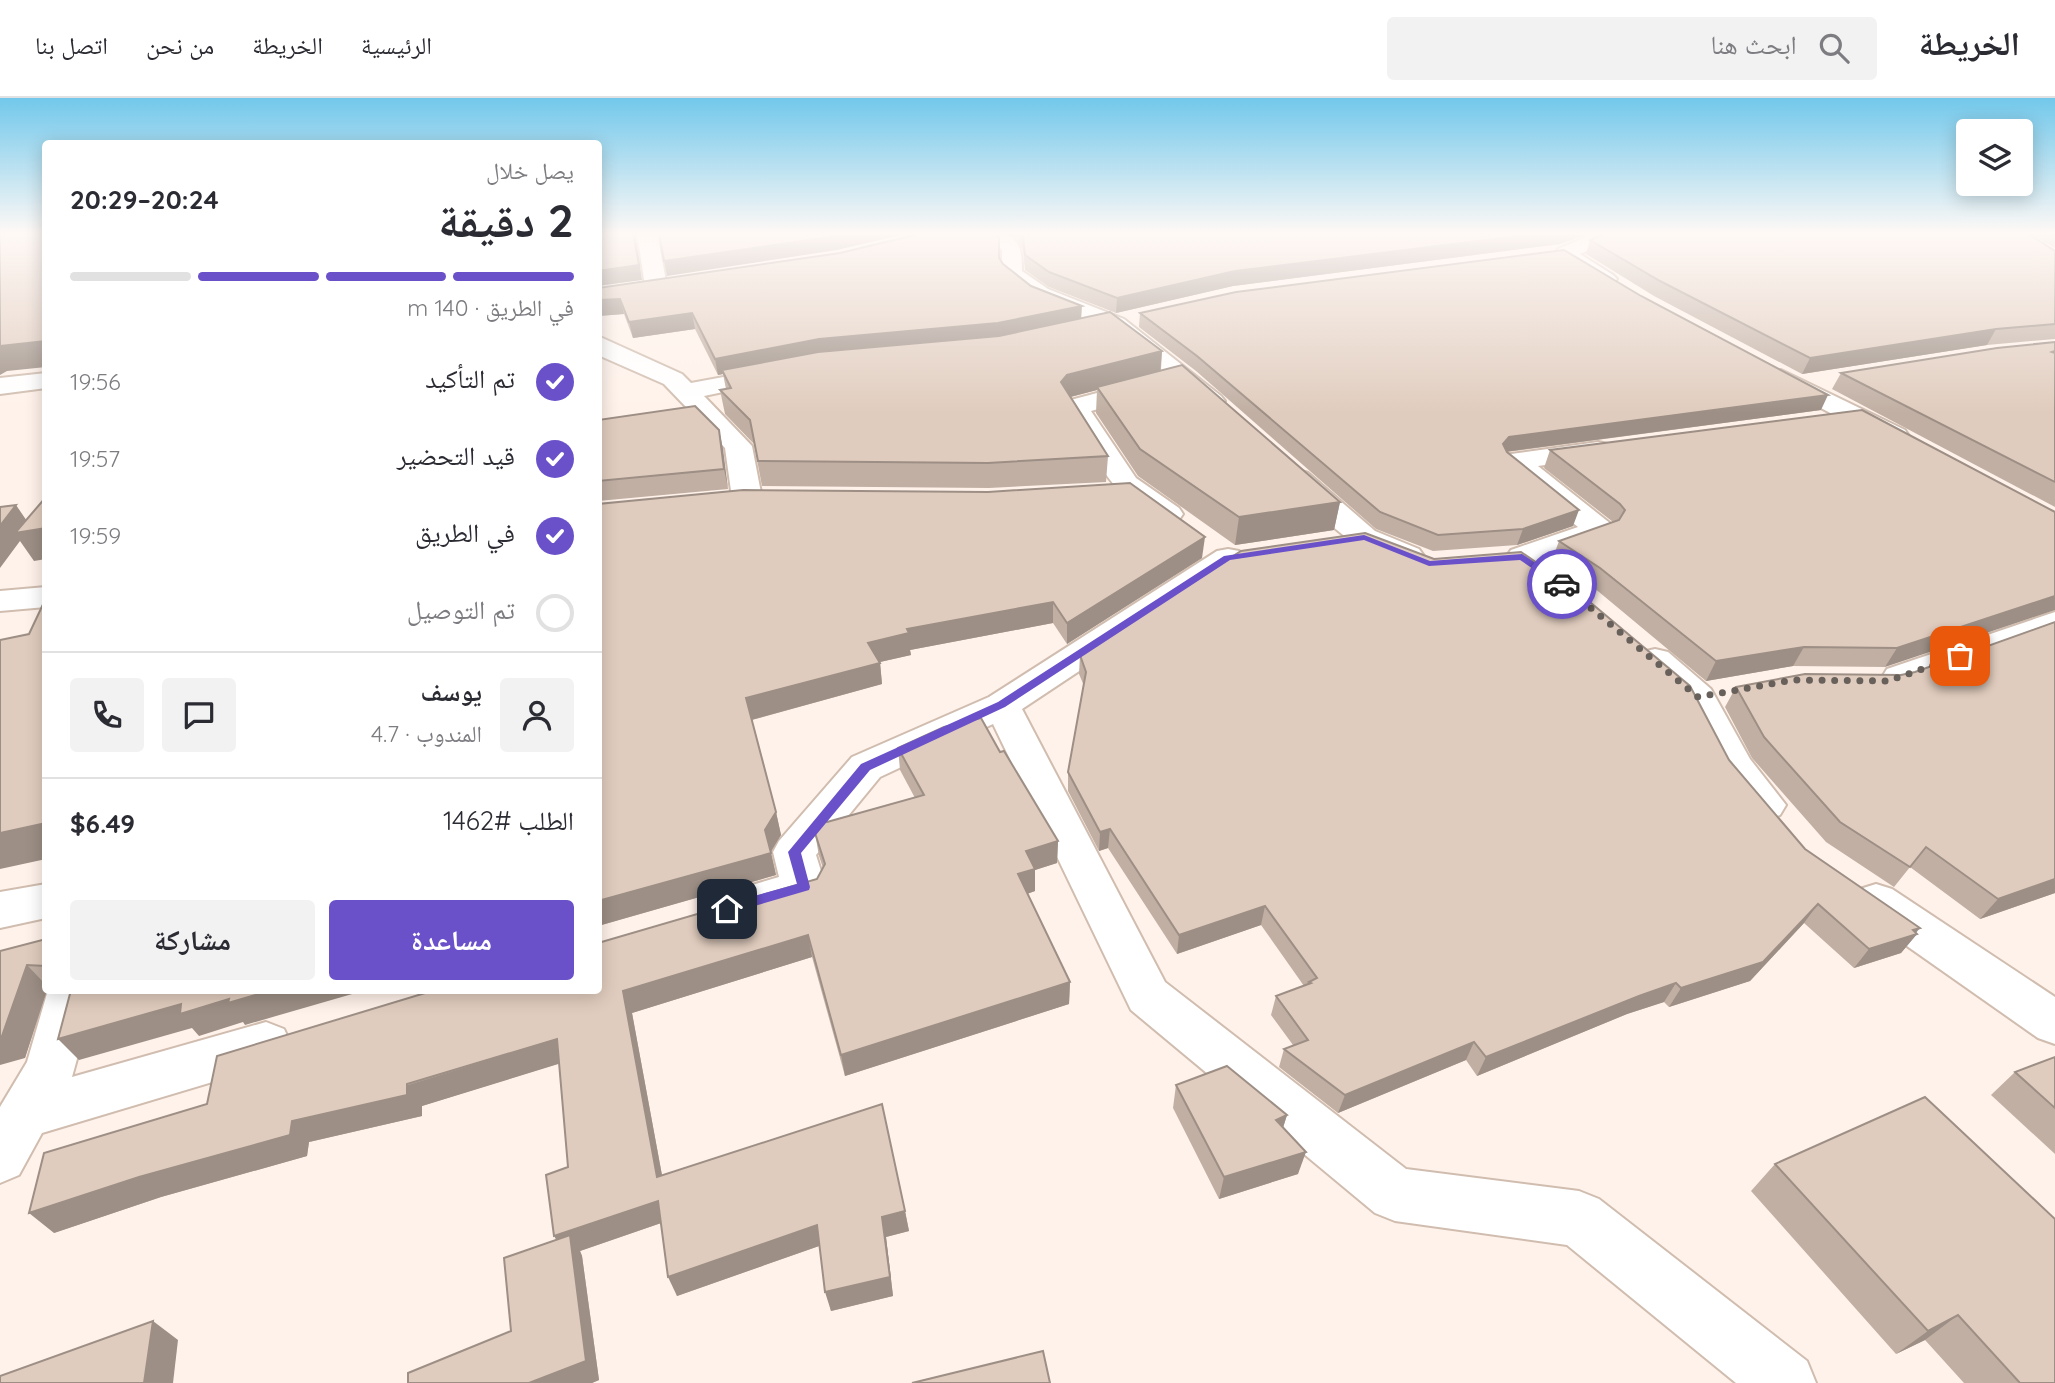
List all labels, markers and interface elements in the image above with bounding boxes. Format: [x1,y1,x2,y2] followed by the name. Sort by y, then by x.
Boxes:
[1387,17,1877,80] search box
[1919,22,2020,63] text: الخريطة
[1710,28,1797,61] text: ابحث هنا
[1815,29,1853,67] icon: search
[35,30,108,60] text: اتصل بنا
[146,30,214,60] text: من نحن
[252,30,323,60] text: الخريطة
[361,30,432,60] text: الرئيسية
[1956,119,2033,196] map controls
[1956,119,2033,196] button: layers
[486,156,574,185] text: يصل خلال
[70,183,219,216] text: 20:24–20:29
[438,191,574,249] text: 2 دقيقة
[407,293,574,322] text: في الطريق · 140 m
[425,362,515,395] text: تم التأكيد
[536,363,574,401] icon: check
[70,367,121,396] text: 19:56
[397,439,515,472] text: قيد التحضير
[536,440,574,478] icon: check
[70,444,120,473] text: 19:57
[415,516,515,549] text: في الطريق
[536,517,574,555] icon: check
[70,521,121,550] text: 19:59
[1527,549,1597,619] courier
[1543,565,1581,603] icon: car
[407,593,515,626] text: تم التوصيل
[1930,626,1990,686] pin
[1941,637,1979,675] icon: bag
[421,675,482,708] text: يوسف
[70,678,144,752] button: phone
[162,678,236,752] button: chat
[500,678,574,752] button: person
[371,719,482,748] text: المندوب · 4.7
[443,804,574,837] text: الطلب #1462
[70,807,135,840] text: $6.49
[697,879,757,939] pin
[708,890,746,928] icon: home
[70,900,315,980] button: مشاركة
[329,900,574,980] button: مساعدة

